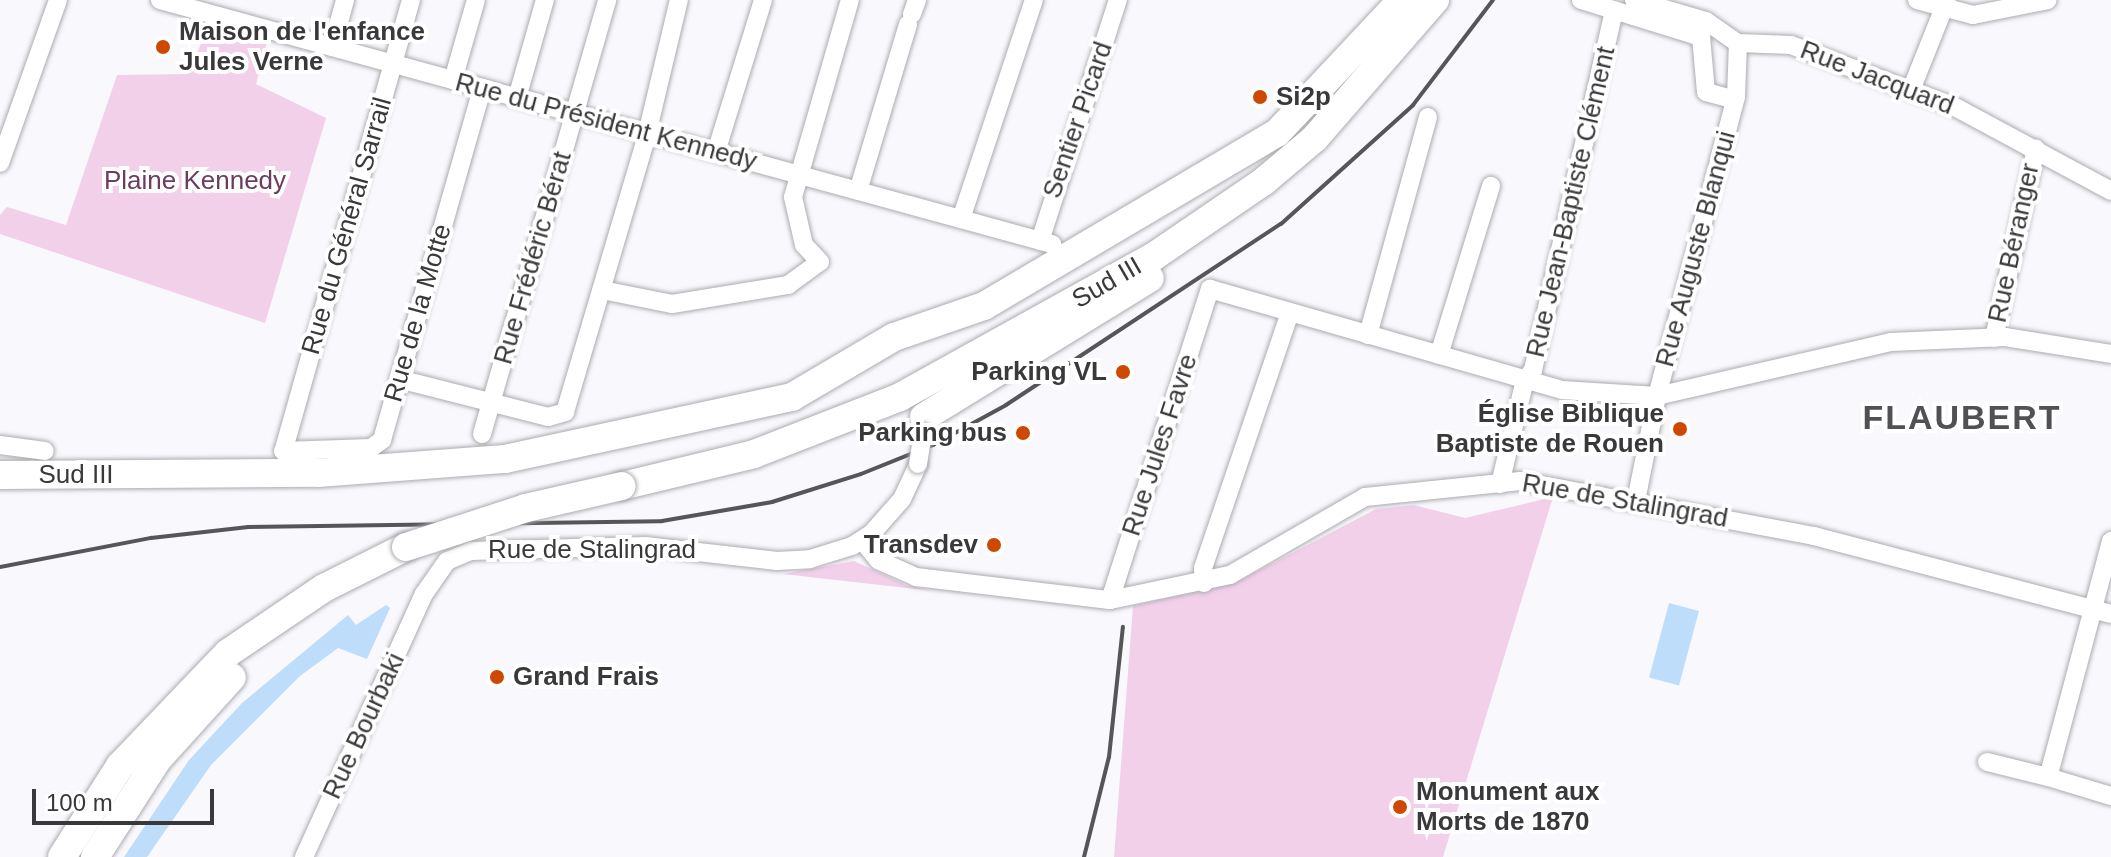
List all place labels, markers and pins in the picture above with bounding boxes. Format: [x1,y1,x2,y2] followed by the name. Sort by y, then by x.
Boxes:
[179,16,425,78] place label: Maison de l'enfance Jules Verne
[154,38,172,56] marker: Maison de l'enfance Jules Verne
[1276,81,1331,113] place label: Si2p
[1251,88,1269,106] marker: Si2p
[971,356,1107,388] place label: Parking VL
[1114,363,1132,381] marker: Parking VL
[1436,398,1664,460] place label: Église Biblique Baptiste de Rouen
[858,417,1007,449] place label: Parking bus
[1671,420,1689,438] marker: Église Biblique Baptiste de Rouen
[1014,424,1032,442] marker: Parking bus
[864,529,978,561] place label: Transdev
[985,536,1003,554] marker: Transdev
[513,661,659,693] place label: Grand Frais
[488,668,506,686] marker: Grand Frais
[1416,776,1599,838] place label: Monument aux Morts de 1870
[1391,798,1409,816] marker: Monument aux Morts de 1870

